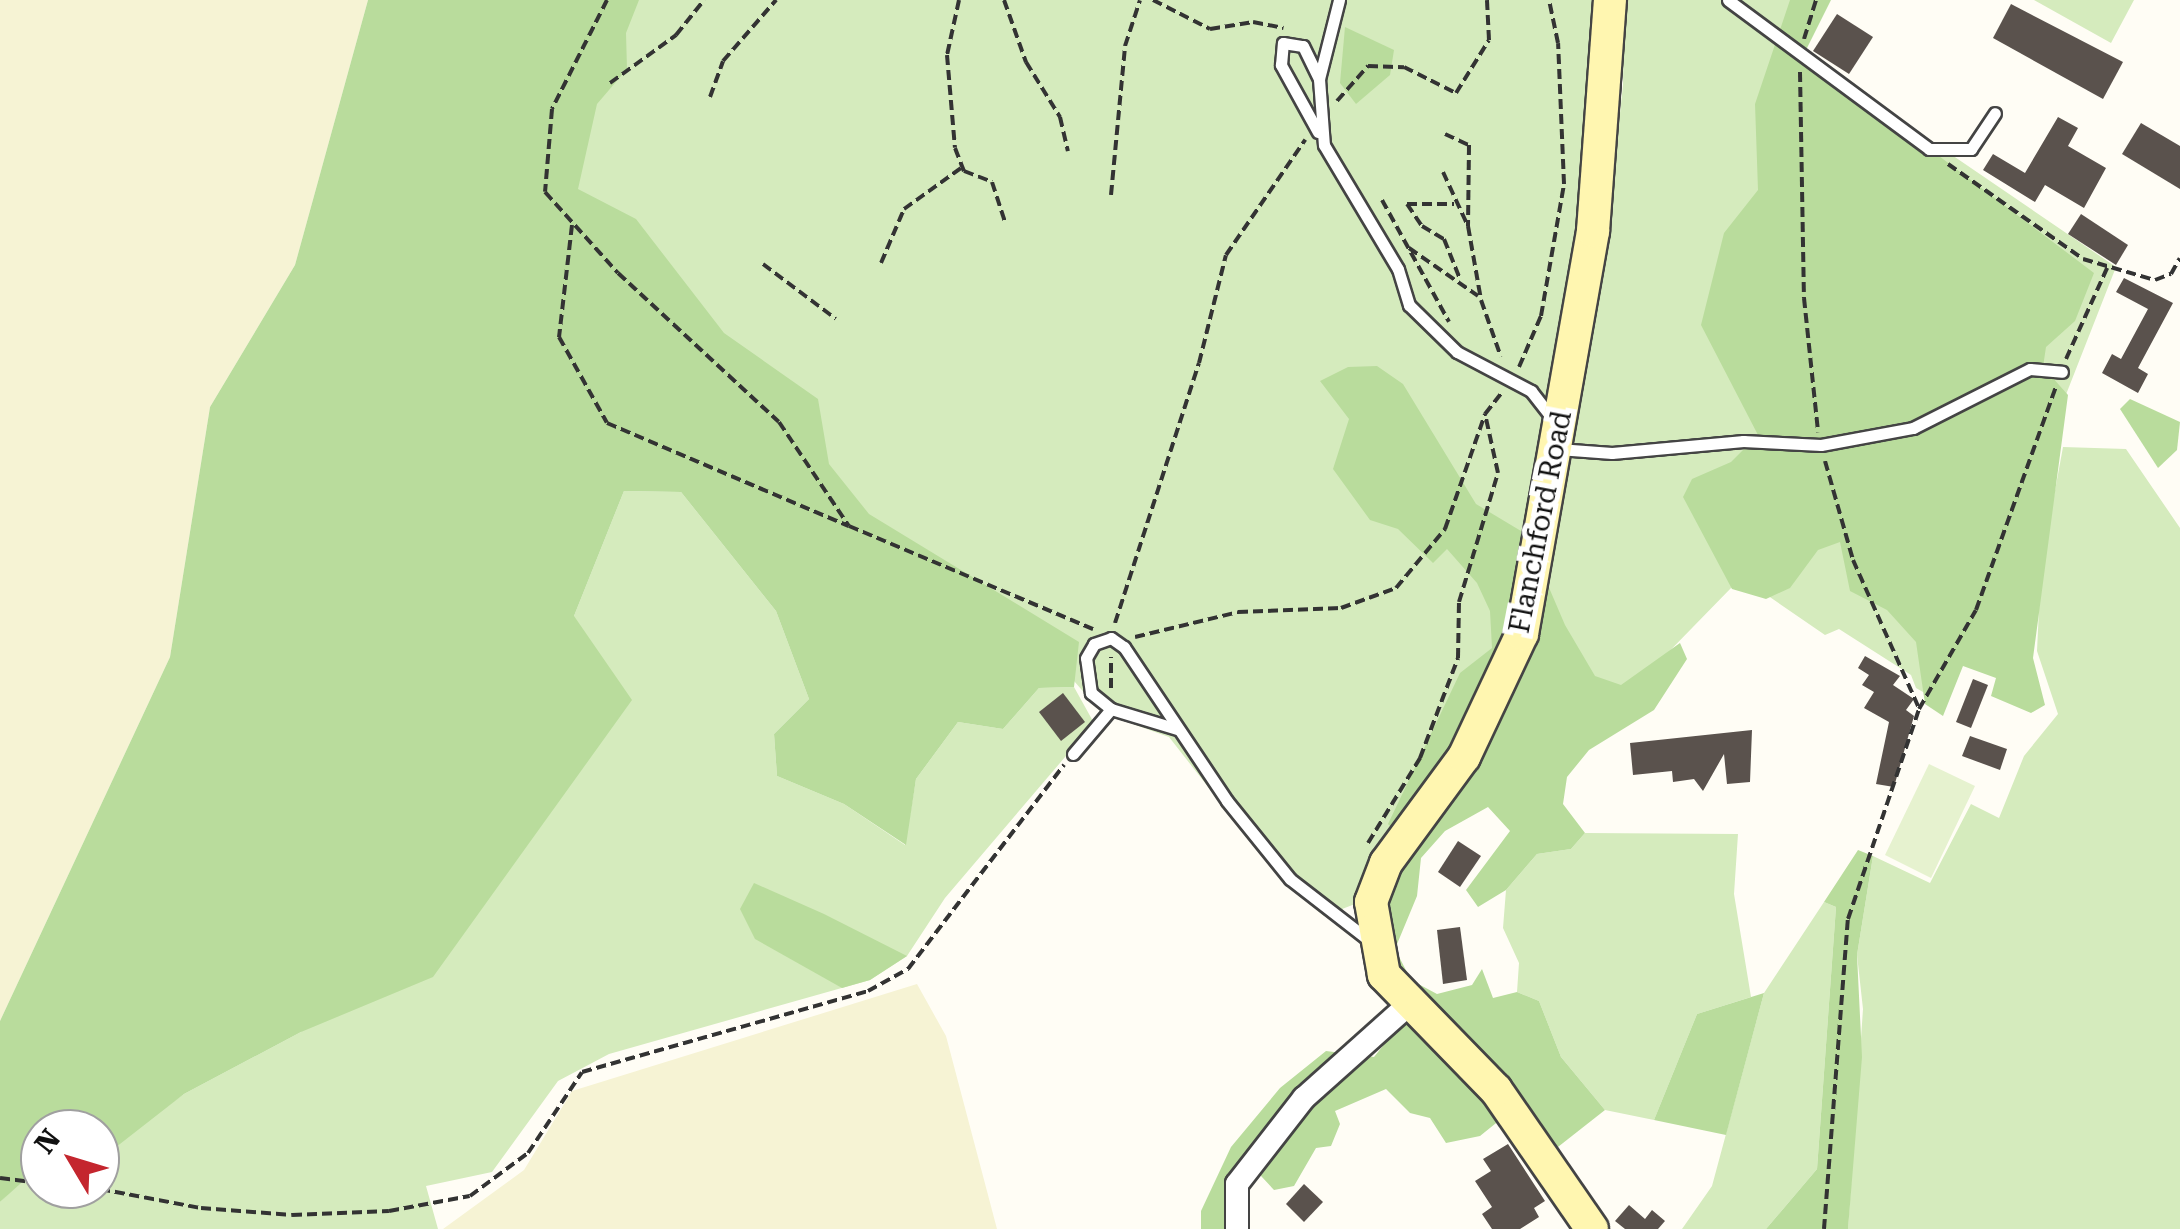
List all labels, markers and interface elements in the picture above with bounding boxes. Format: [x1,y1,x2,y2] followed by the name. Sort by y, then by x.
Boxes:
[1503,408,1579,636] street label: Flanchford Road
[20,1109,120,1209] north arrow
[28,1123,67,1160] text: N

